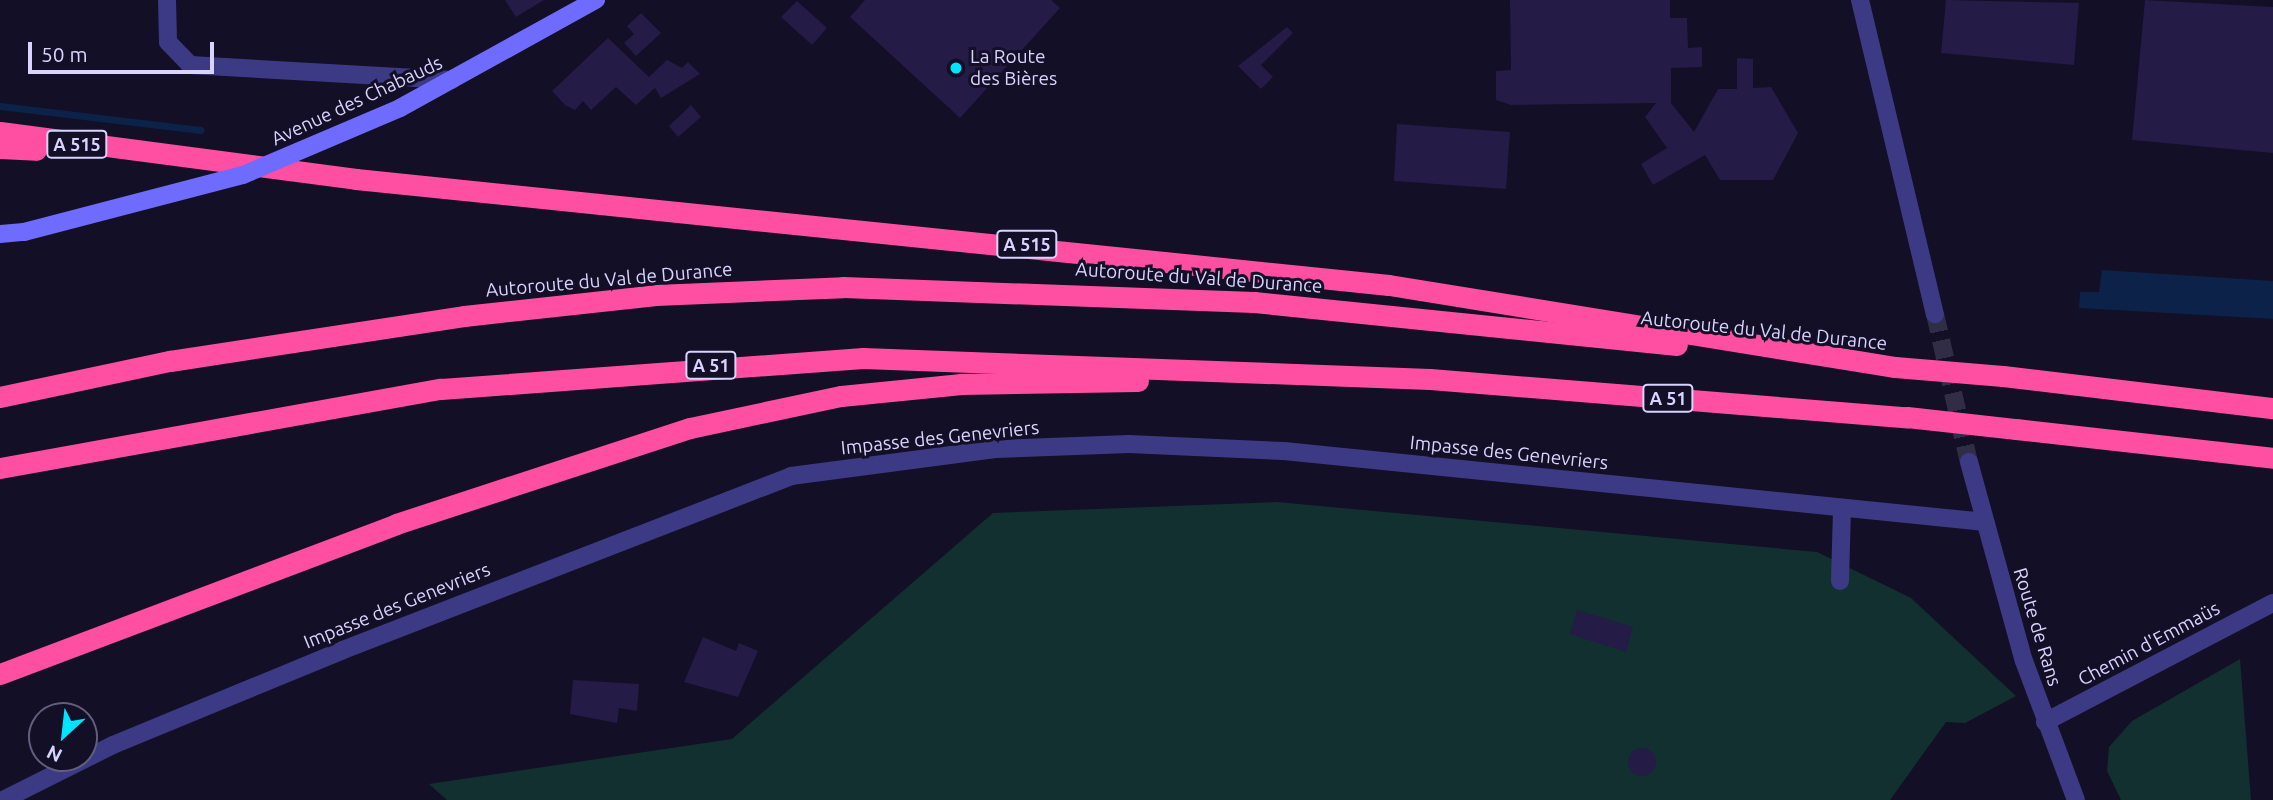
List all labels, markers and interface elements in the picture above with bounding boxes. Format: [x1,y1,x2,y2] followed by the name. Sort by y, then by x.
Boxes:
[32,28,217,72] scale bar
[41,42,88,66] text: 50 m
[970,46,1057,90] place label: La Route des Bières
[268,51,446,151] street label: Avenue des Chabauds
[948,60,964,76] marker: La Route des Bières
[46,130,108,159] road number: A 515
[996,230,1058,258] road number: A 515
[485,258,733,302] street label: Autoroute du Val de Durance
[1075,258,1323,298] street label: Autoroute du Val de Durance
[1640,307,1888,355] street label: Autoroute du Val de Durance
[685,351,737,380] road number: A 51
[1642,384,1694,412] road number: A 51
[840,416,1040,460] street label: Impasse des Genevriers
[1409,431,1609,475] street label: Impasse des Genevriers
[300,558,494,654] street label: Impasse des Genevriers
[2008,565,2066,689] street label: Route de Rans
[2074,597,2224,691] street label: Chemin d'Emmaüs
[28,702,98,772] north arrow
[43,741,66,767] text: N

